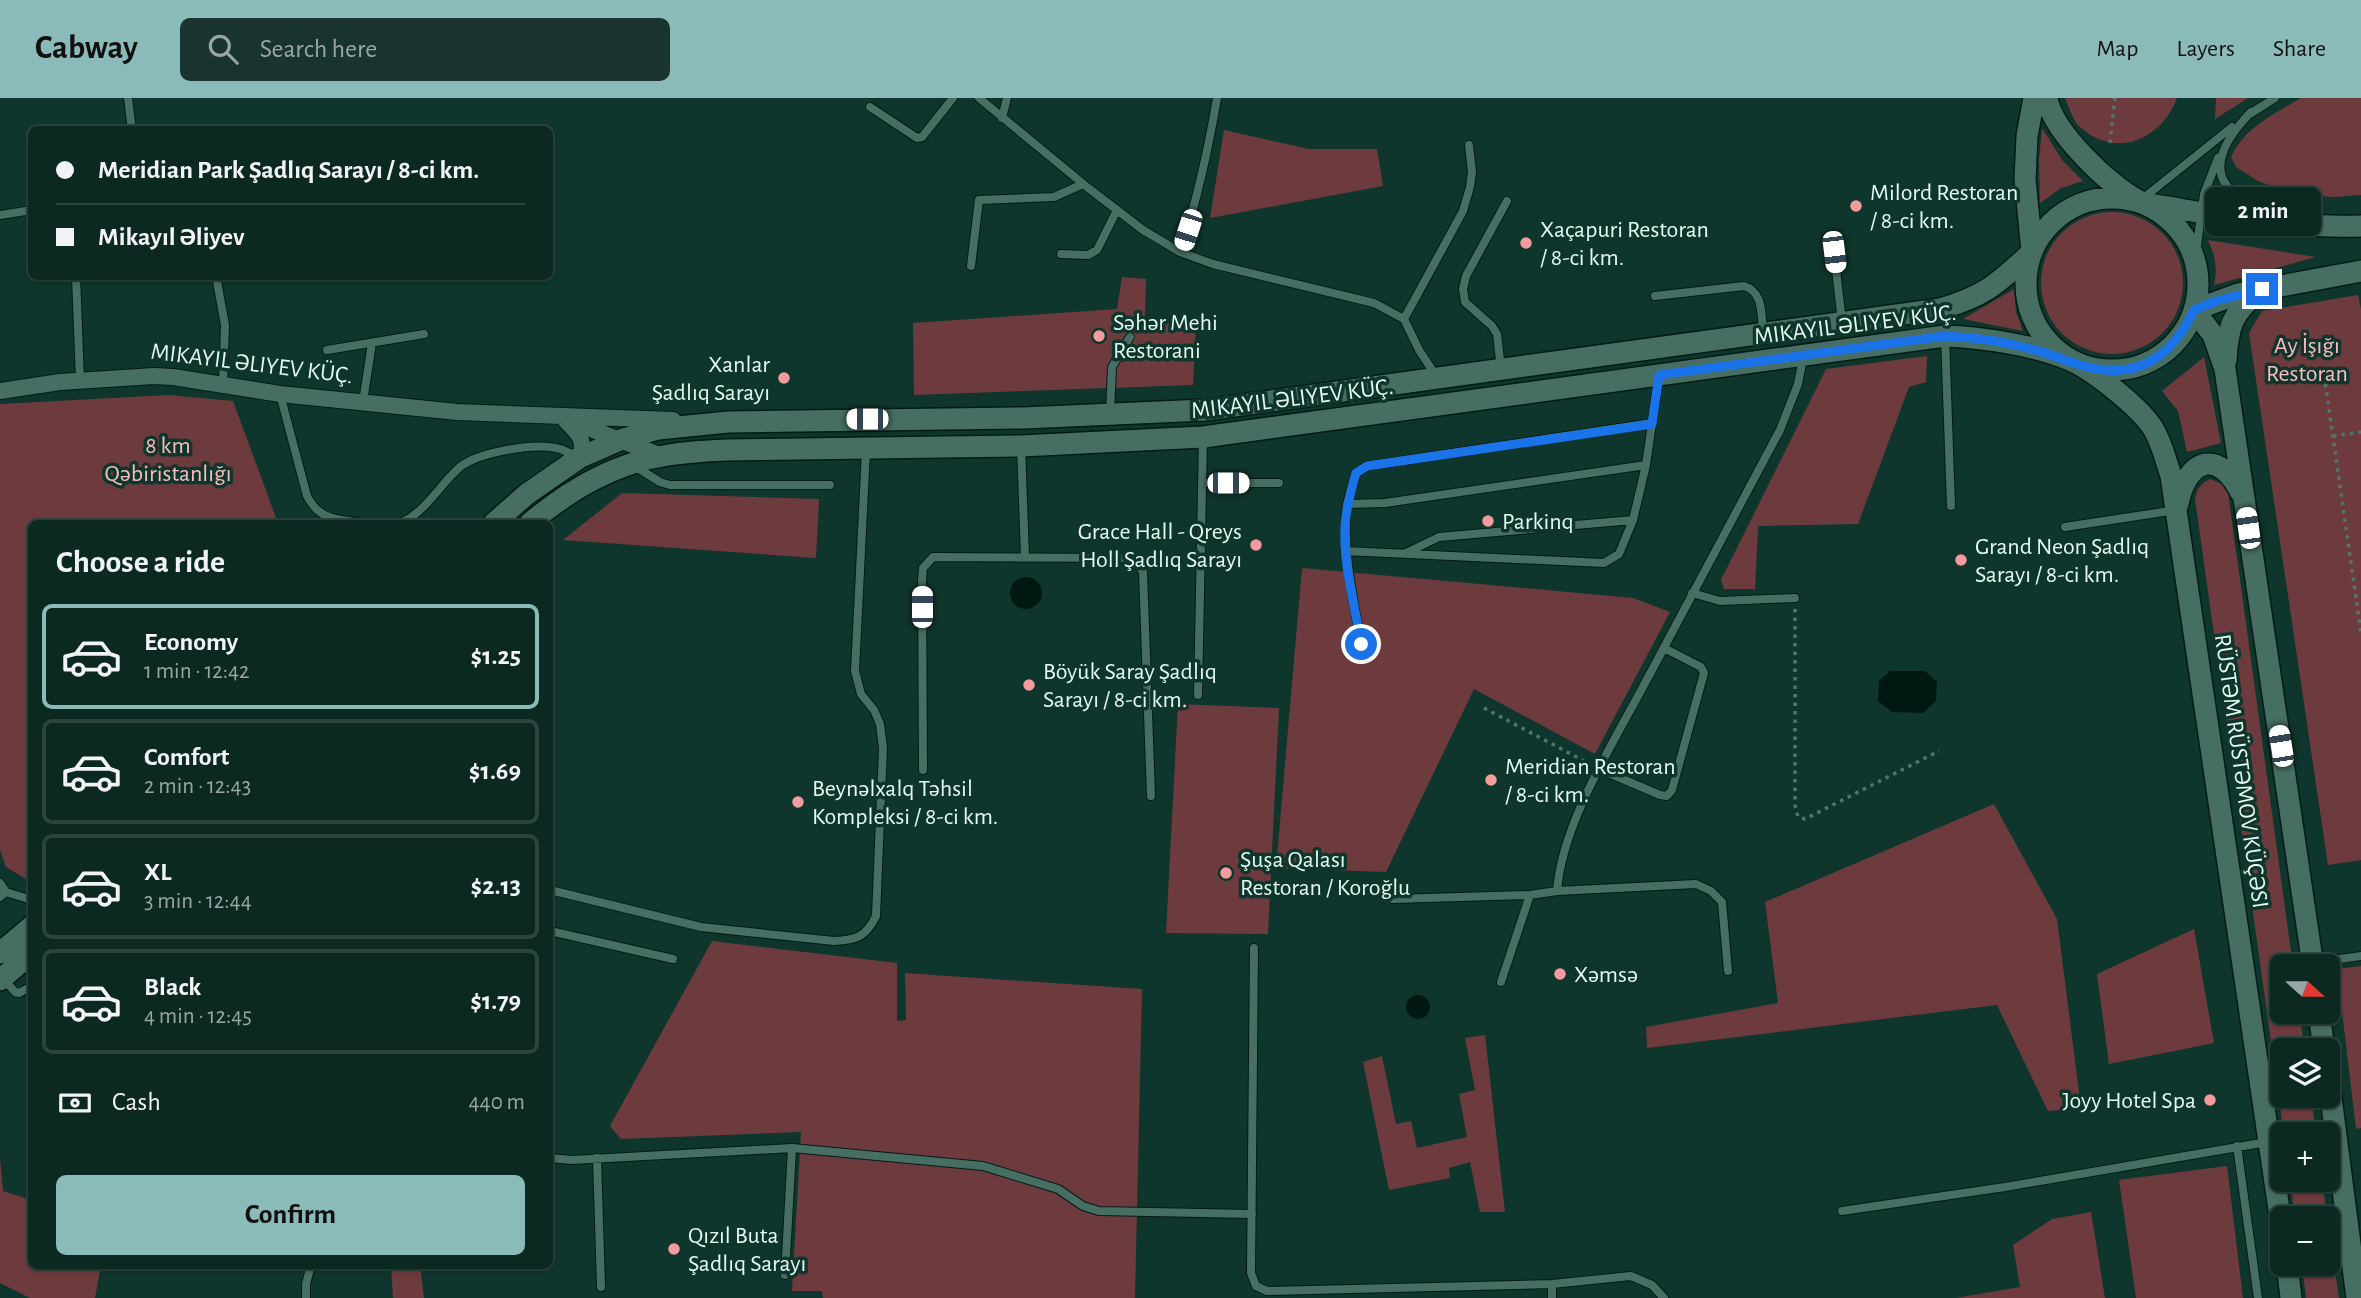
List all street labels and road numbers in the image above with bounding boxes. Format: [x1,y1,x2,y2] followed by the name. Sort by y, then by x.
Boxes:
[1753,300,1958,349] street label: MIKAYIL ƏLIYEV KÜÇ.
[149,339,354,388] street label: MIKAYIL ƏLIYEV KÜÇ.
[1190,374,1395,423] street label: MIKAYIL ƏLIYEV KÜÇ.
[2210,632,2273,910] street label: RÜSTƏM RÜSTƏMOV KÜÇƏSI

